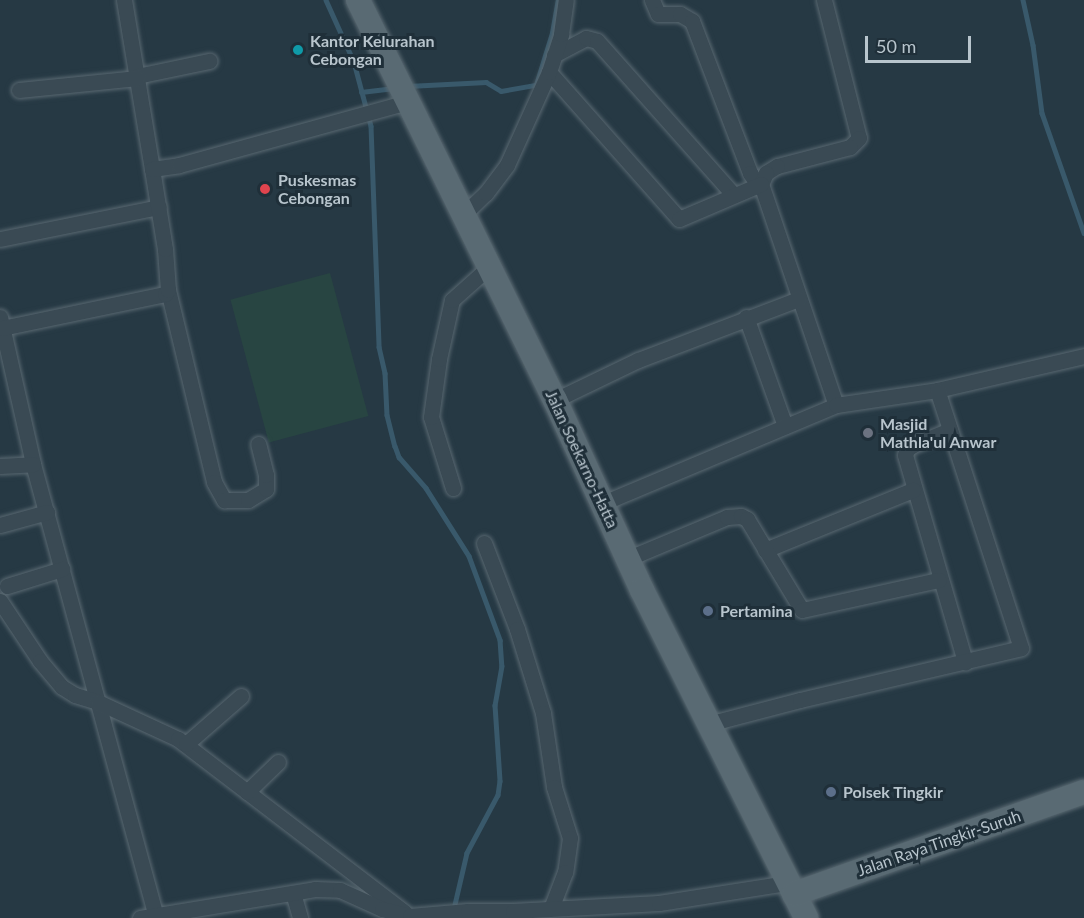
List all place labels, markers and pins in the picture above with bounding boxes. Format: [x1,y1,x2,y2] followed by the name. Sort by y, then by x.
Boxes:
[310,31,435,69] place label: Kantor Kelurahan Cebongan
[291,43,305,57] marker: Kantor Kelurahan Cebongan
[278,170,356,208] place label: Puskesmas Cebongan
[256,180,274,198] marker: Puskesmas Cebongan
[880,414,997,452] place label: Masjid Mathla'ul Anwar
[861,426,875,440] marker: Masjid Mathla'ul Anwar
[720,601,793,621] place label: Pertamina
[701,604,715,618] marker: Pertamina
[843,782,943,802] place label: Polsek Tingkir
[824,785,838,799] marker: Polsek Tingkir

